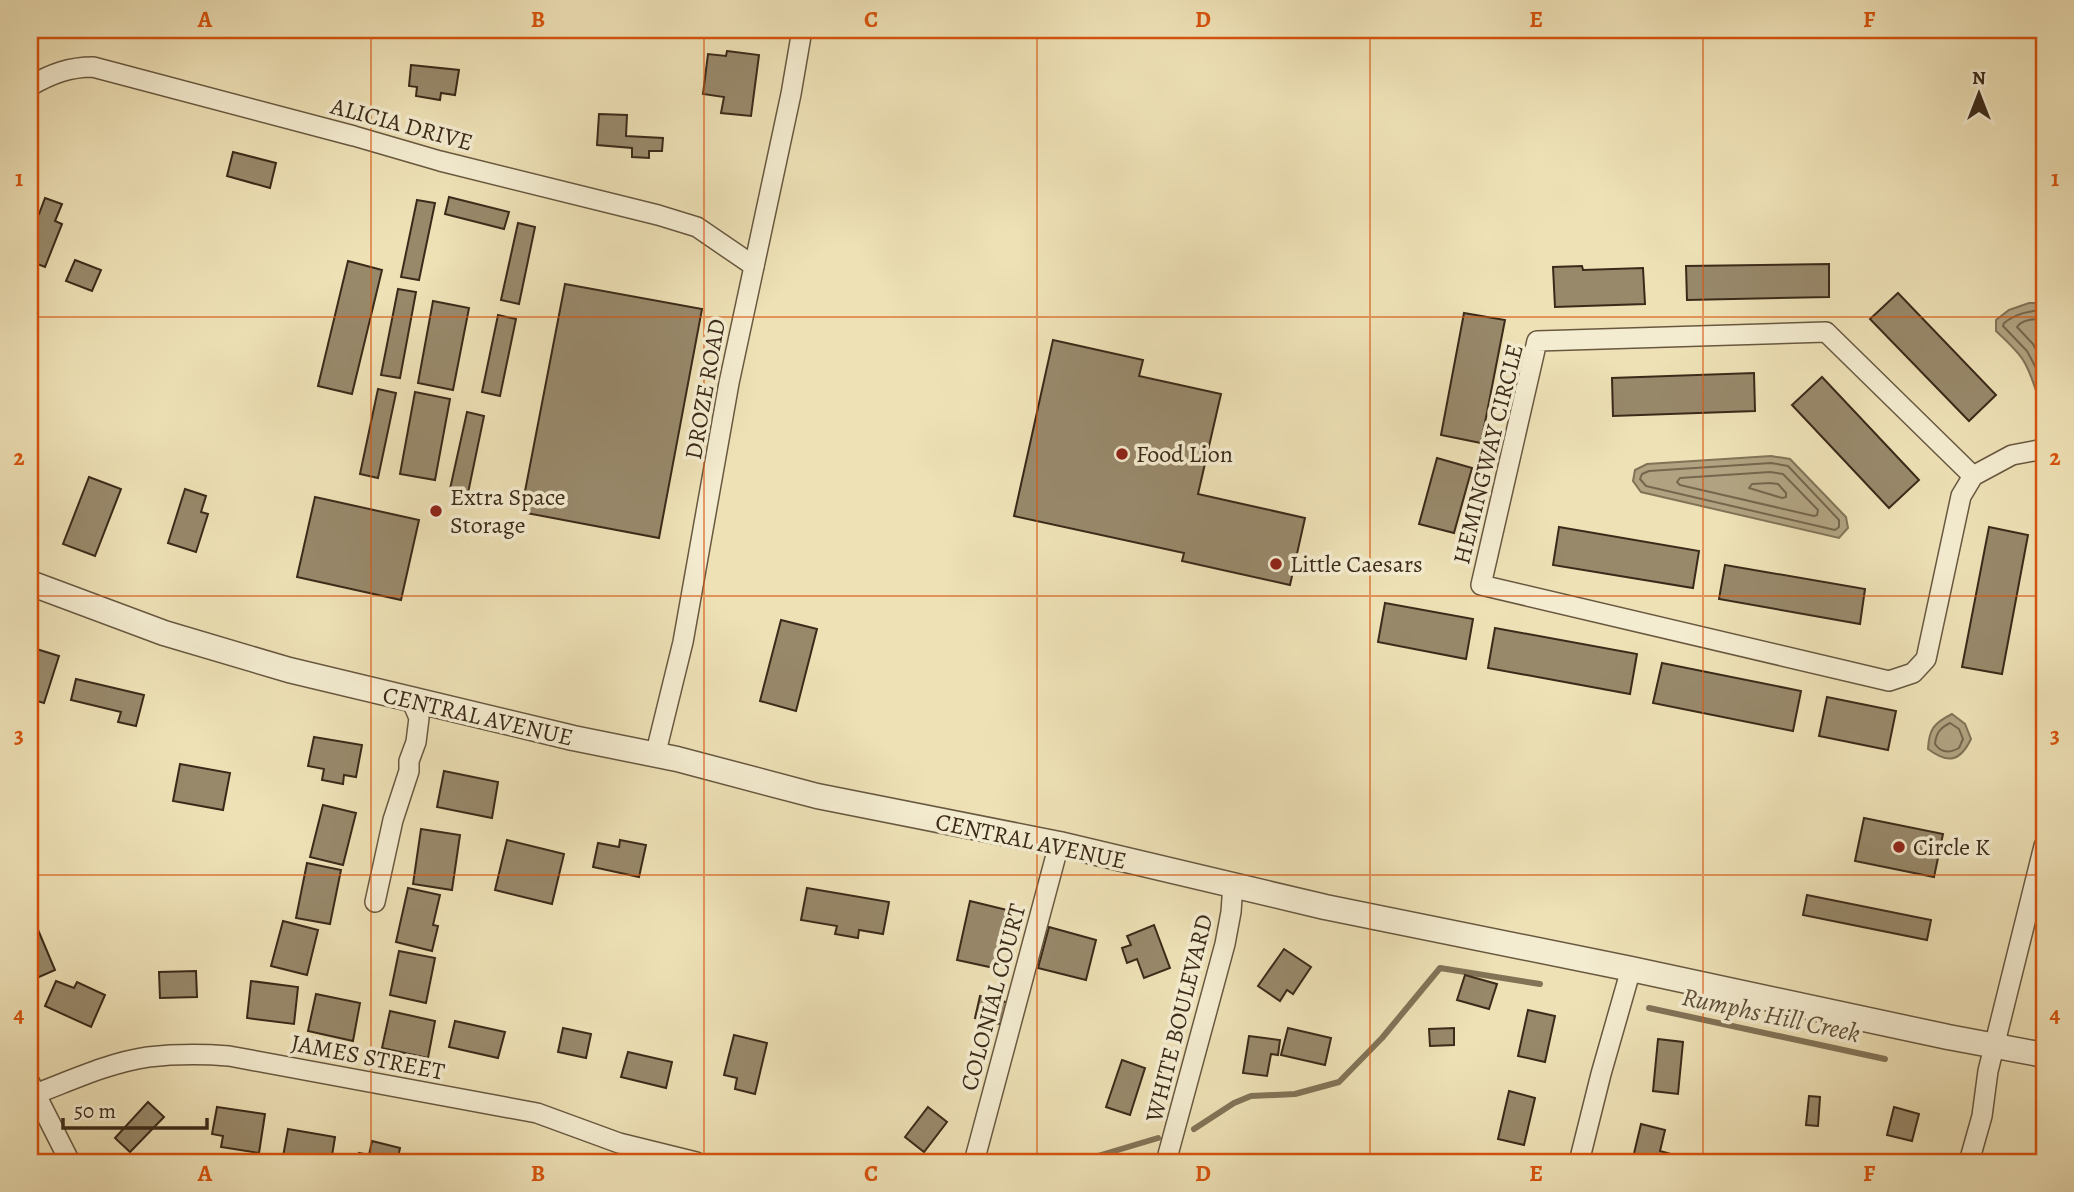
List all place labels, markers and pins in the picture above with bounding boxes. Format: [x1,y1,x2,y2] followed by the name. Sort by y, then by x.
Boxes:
[1136,438,1233,470] place label: Food Lion
[1114,446,1130,462] marker: Food Lion
[450,481,566,541] place label: Extra Space Storage
[428,503,444,519] marker: Extra Space Storage
[1290,548,1423,580] place label: Little Caesars
[1268,556,1284,572] marker: Little Caesars
[1913,831,1990,863] place label: Circle K
[1891,839,1907,855] marker: Circle K

